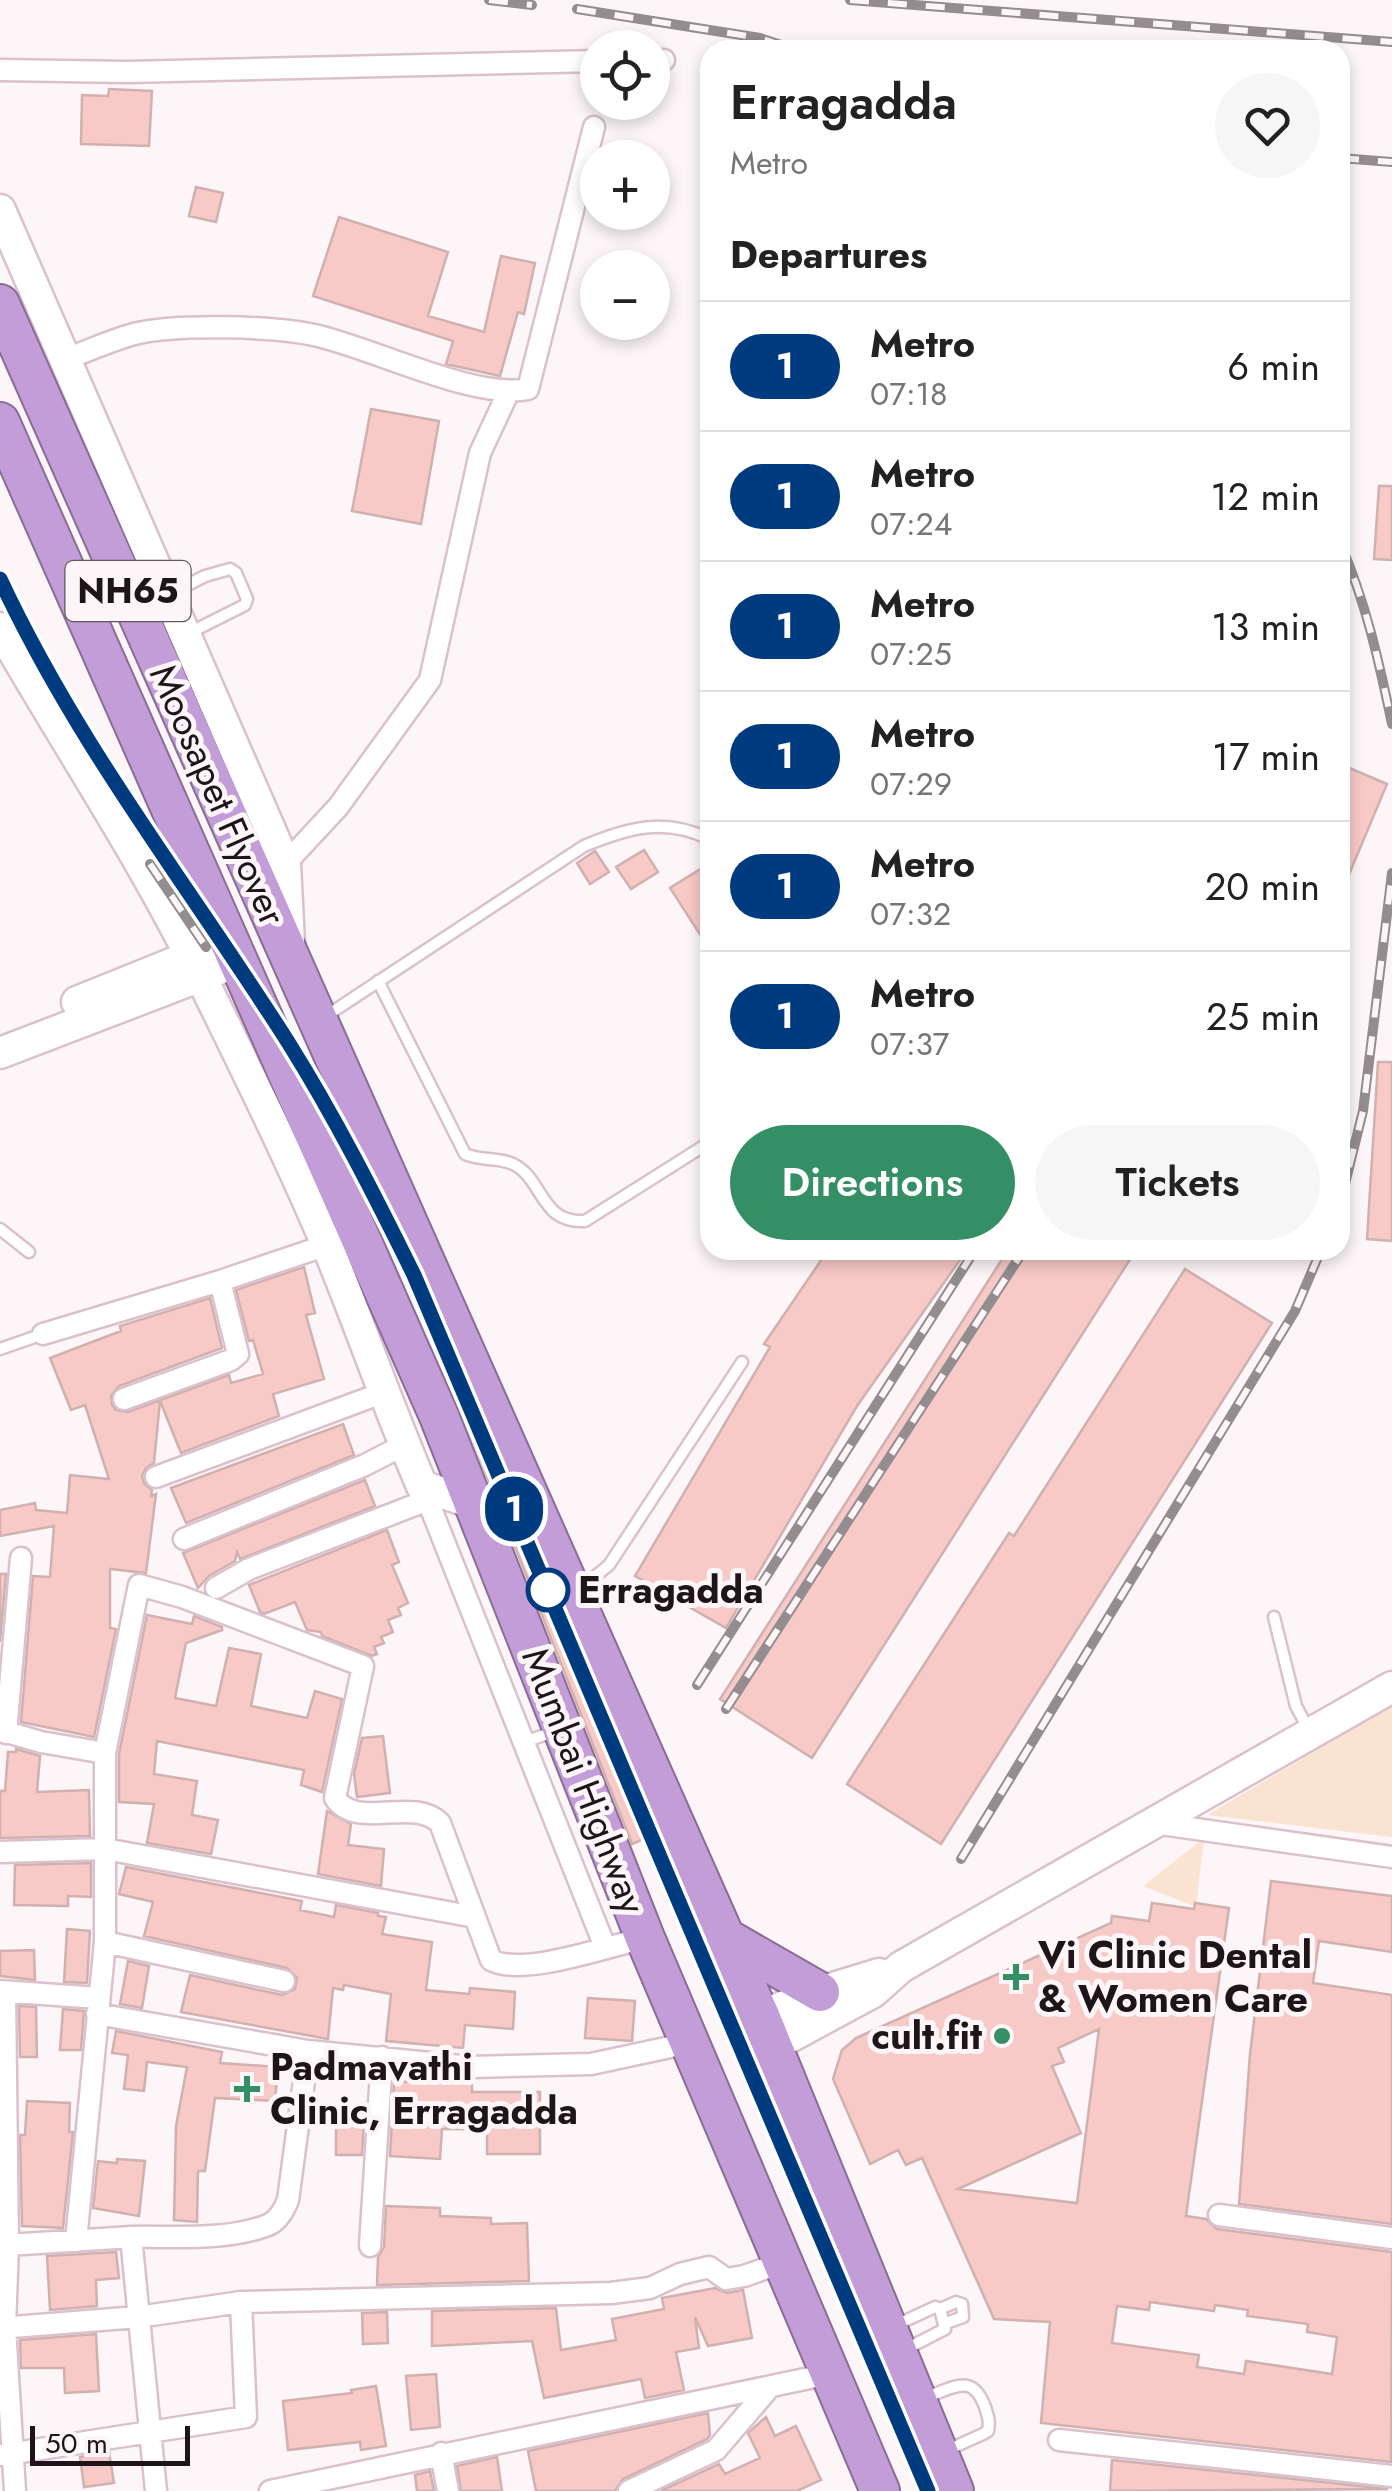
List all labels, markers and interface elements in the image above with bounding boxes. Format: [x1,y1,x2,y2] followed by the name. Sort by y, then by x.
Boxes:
[580,30,670,340] map controls
[580,30,670,120] button: locate
[730,68,957,137] text: Erragadda
[1215,73,1320,178] button: heart
[580,140,670,230] button: +
[730,140,808,186] text: Metro
[730,227,927,282] text: Departures
[580,250,670,340] button: −
[870,316,975,371] text: Metro
[1227,339,1320,394] text: 6 min
[776,341,794,391] text: 1
[870,371,947,417] text: 07:18
[870,446,975,501] text: Metro
[1210,469,1320,524] text: 12 min
[776,471,794,521] text: 1
[870,501,952,547] text: 07:24
[66,561,190,621] road number: NH65
[870,576,975,631] text: Metro
[1211,599,1320,654] text: 13 min
[776,601,794,651] text: 1
[870,631,952,677] text: 07:25
[136,656,301,934] street label: Moosapet Flyover
[870,706,975,761] text: Metro
[1212,729,1320,784] text: 17 min
[776,731,794,781] text: 1
[870,761,952,807] text: 07:29
[870,836,975,891] text: Metro
[1205,859,1320,914] text: 20 min
[776,861,794,911] text: 1
[870,891,951,937] text: 07:32
[870,966,975,1021] text: Metro
[1206,989,1320,1044] text: 25 min
[776,991,794,1041] text: 1
[870,1021,949,1067] text: 07:37
[730,1125,1015,1240] button: Directions
[1035,1125,1320,1240] button: Tickets
[482,1476,546,1542] line badge: 1
[505,1484,523,1534] text: 1
[578,1562,764,1617] place label: Erragadda
[527,1569,569,1611] marker: Erragadda
[508,1640,661,1922] street label: Mumbai Highway
[1037,1927,1312,2026] place label: Vi Clinic Dental & Women Care
[1003,1964,1029,1990] marker: Vi Clinic Dental & Women Care
[871,2008,982,2063] place label: cult.fit
[991,2025,1013,2047] marker: cult.fit
[270,2039,578,2138] place label: Padmavathi Clinic, Erragadda
[234,2076,260,2102] marker: Padmavathi Clinic, Erragadda
[30,2421,190,2466] scale bar
[45,2423,108,2464] text: 50 m

